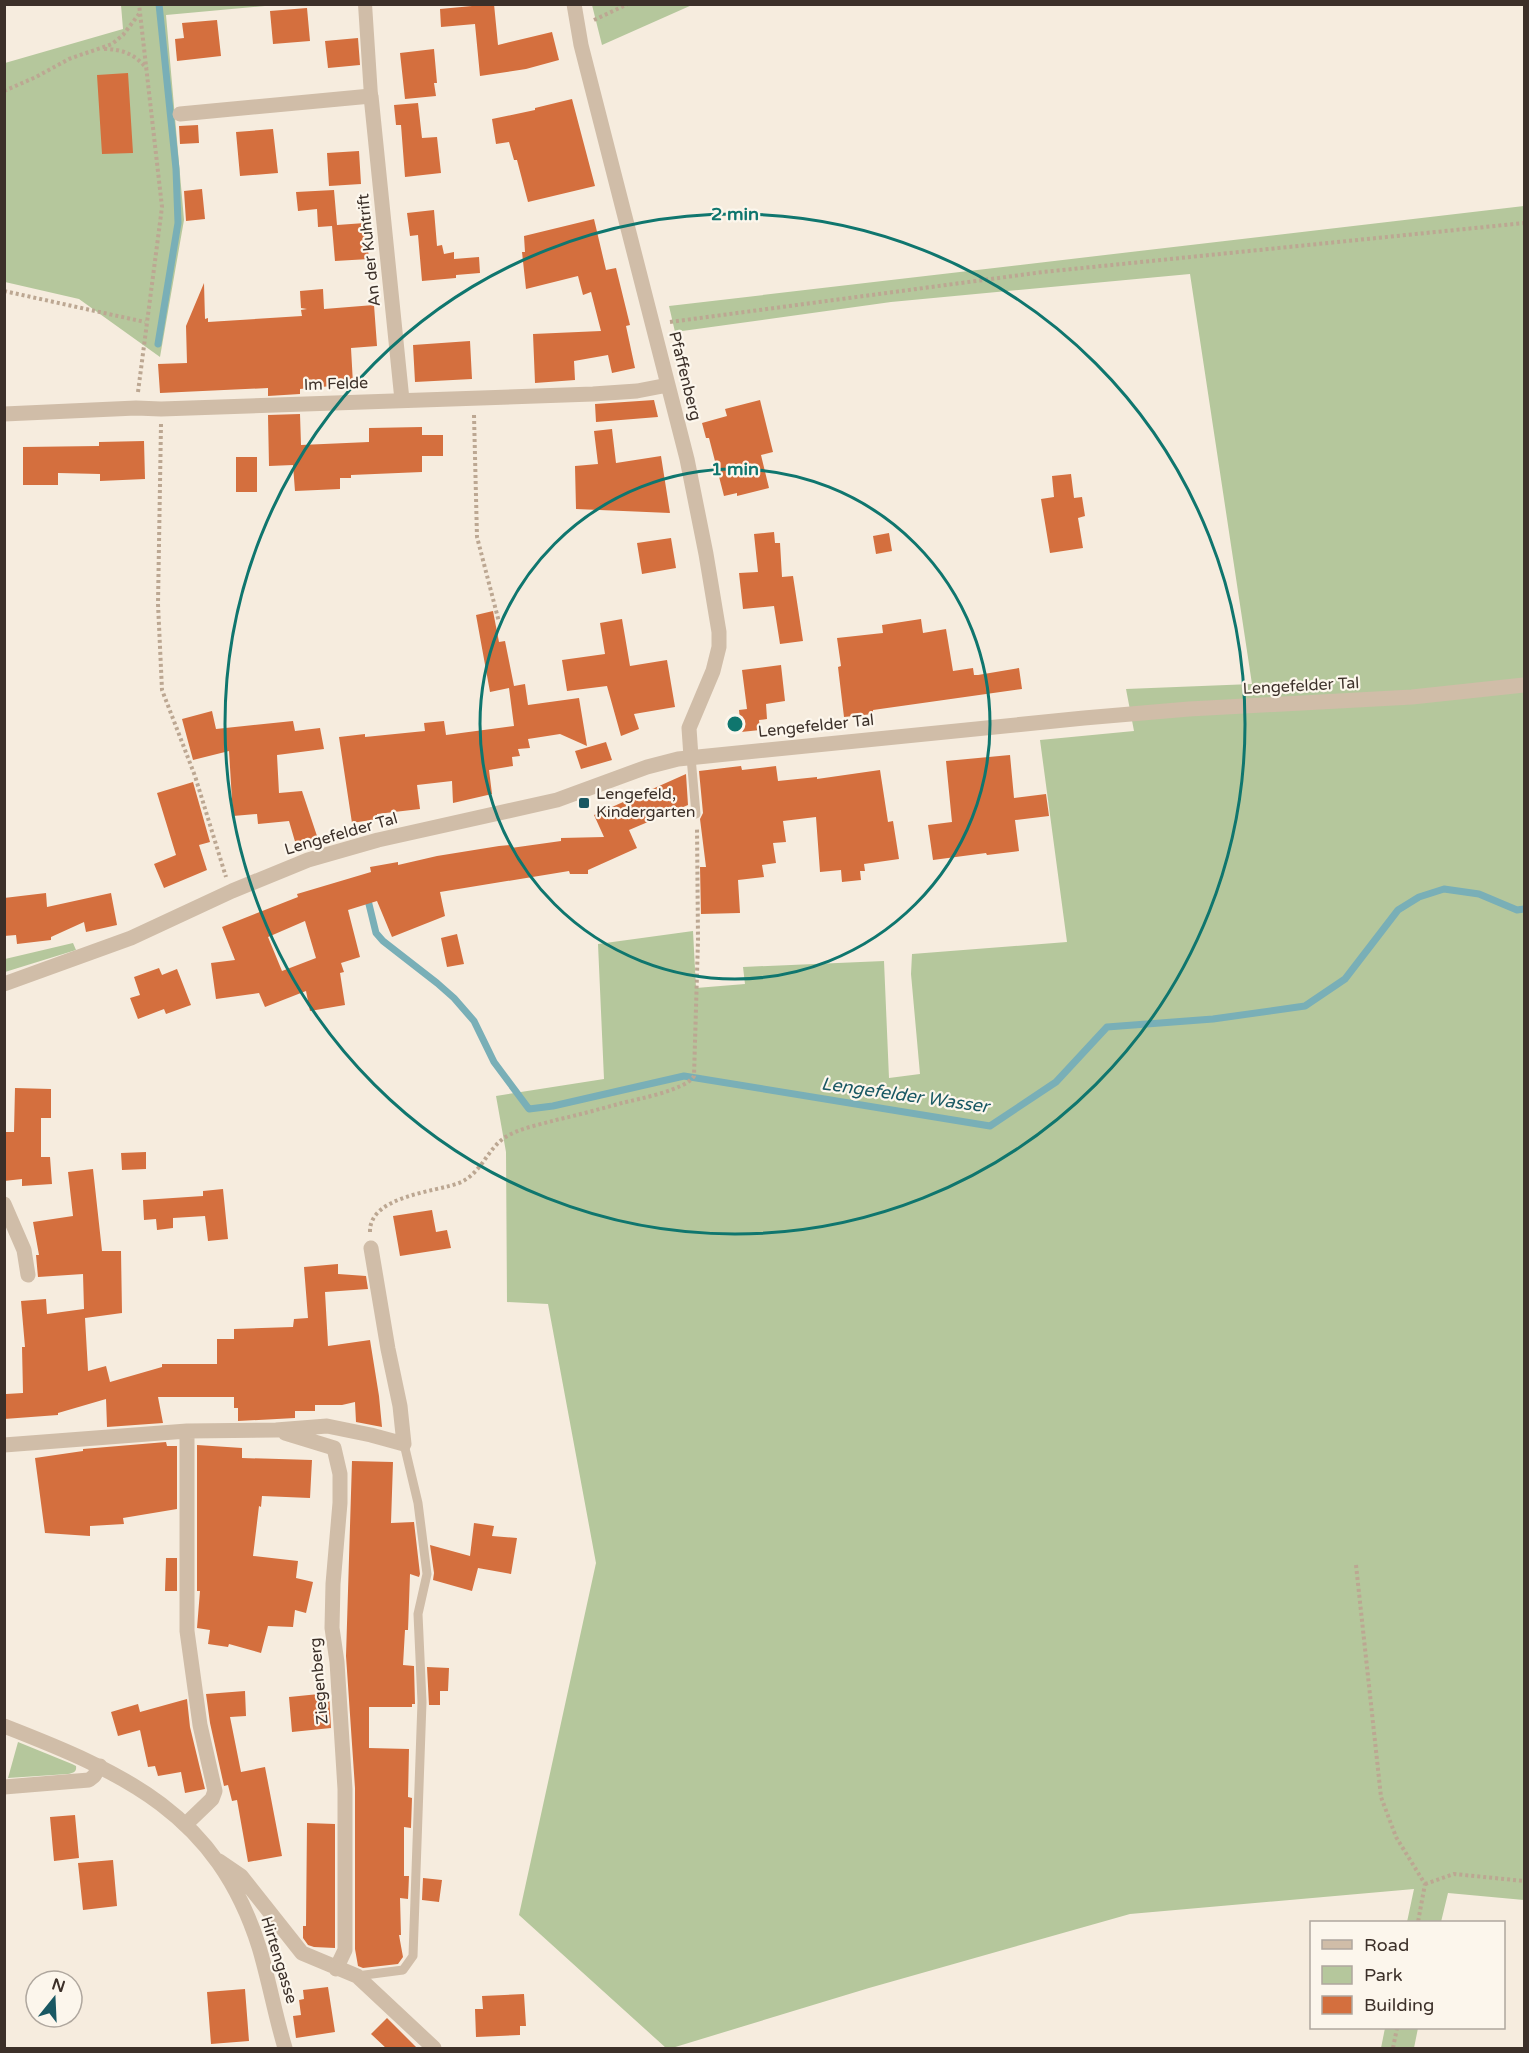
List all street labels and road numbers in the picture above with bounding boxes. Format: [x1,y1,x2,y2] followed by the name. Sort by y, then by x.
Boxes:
[353,193,385,307] street label: An der Kuhtrift
[664,329,706,423] street label: Pfaffenberg
[303,373,369,395] street label: Im Felde
[1242,673,1360,699] street label: Lengefelder Tal
[757,710,875,742] street label: Lengefelder Tal
[282,808,400,860] street label: Lengefelder Tal
[305,1637,333,1725] street label: Ziegenberg
[256,1914,302,2006] street label: Hirtengasse

